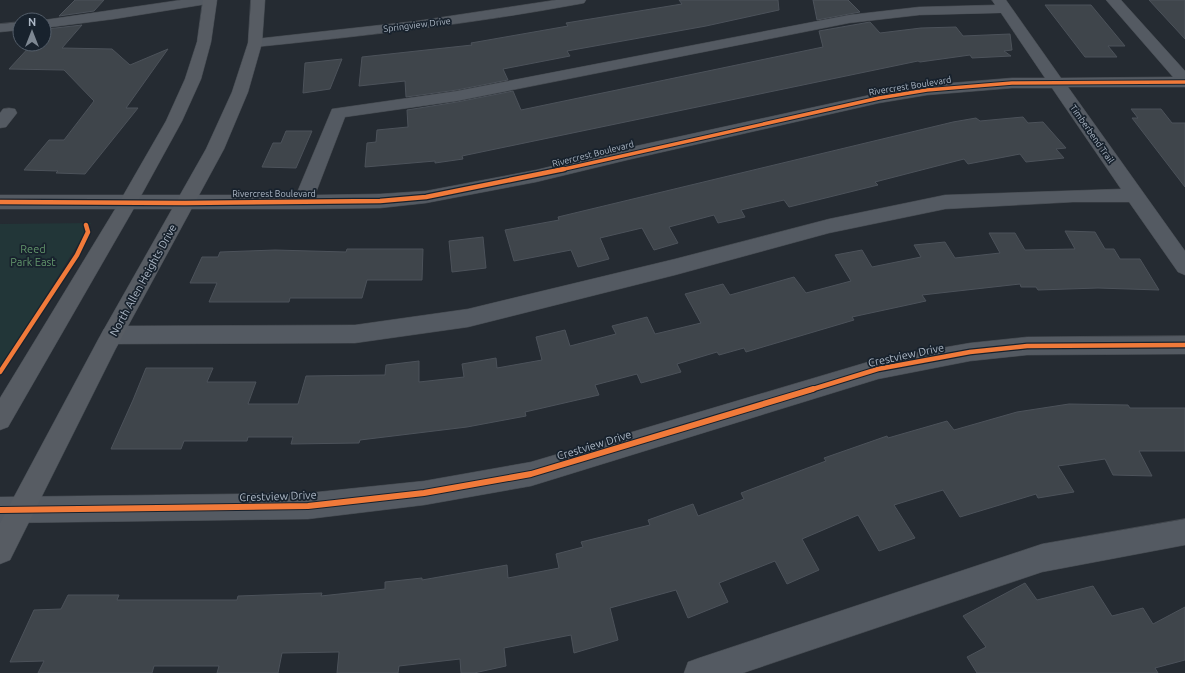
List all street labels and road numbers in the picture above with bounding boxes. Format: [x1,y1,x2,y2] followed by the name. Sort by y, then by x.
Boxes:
[383,16,451,34] street label: Springview Drive
[868,75,952,97] street label: Rivercrest Boulevard
[1068,103,1116,166] street label: Timberbend Trail
[551,139,635,169] street label: Rivercrest Boulevard
[232,189,316,199] street label: Rivercrest Boulevard
[107,222,179,338] street label: North Allen Heights Drive
[867,341,945,369] street label: Crestview Drive
[555,428,633,462] street label: Crestview Drive
[239,489,317,503] street label: Crestview Drive

